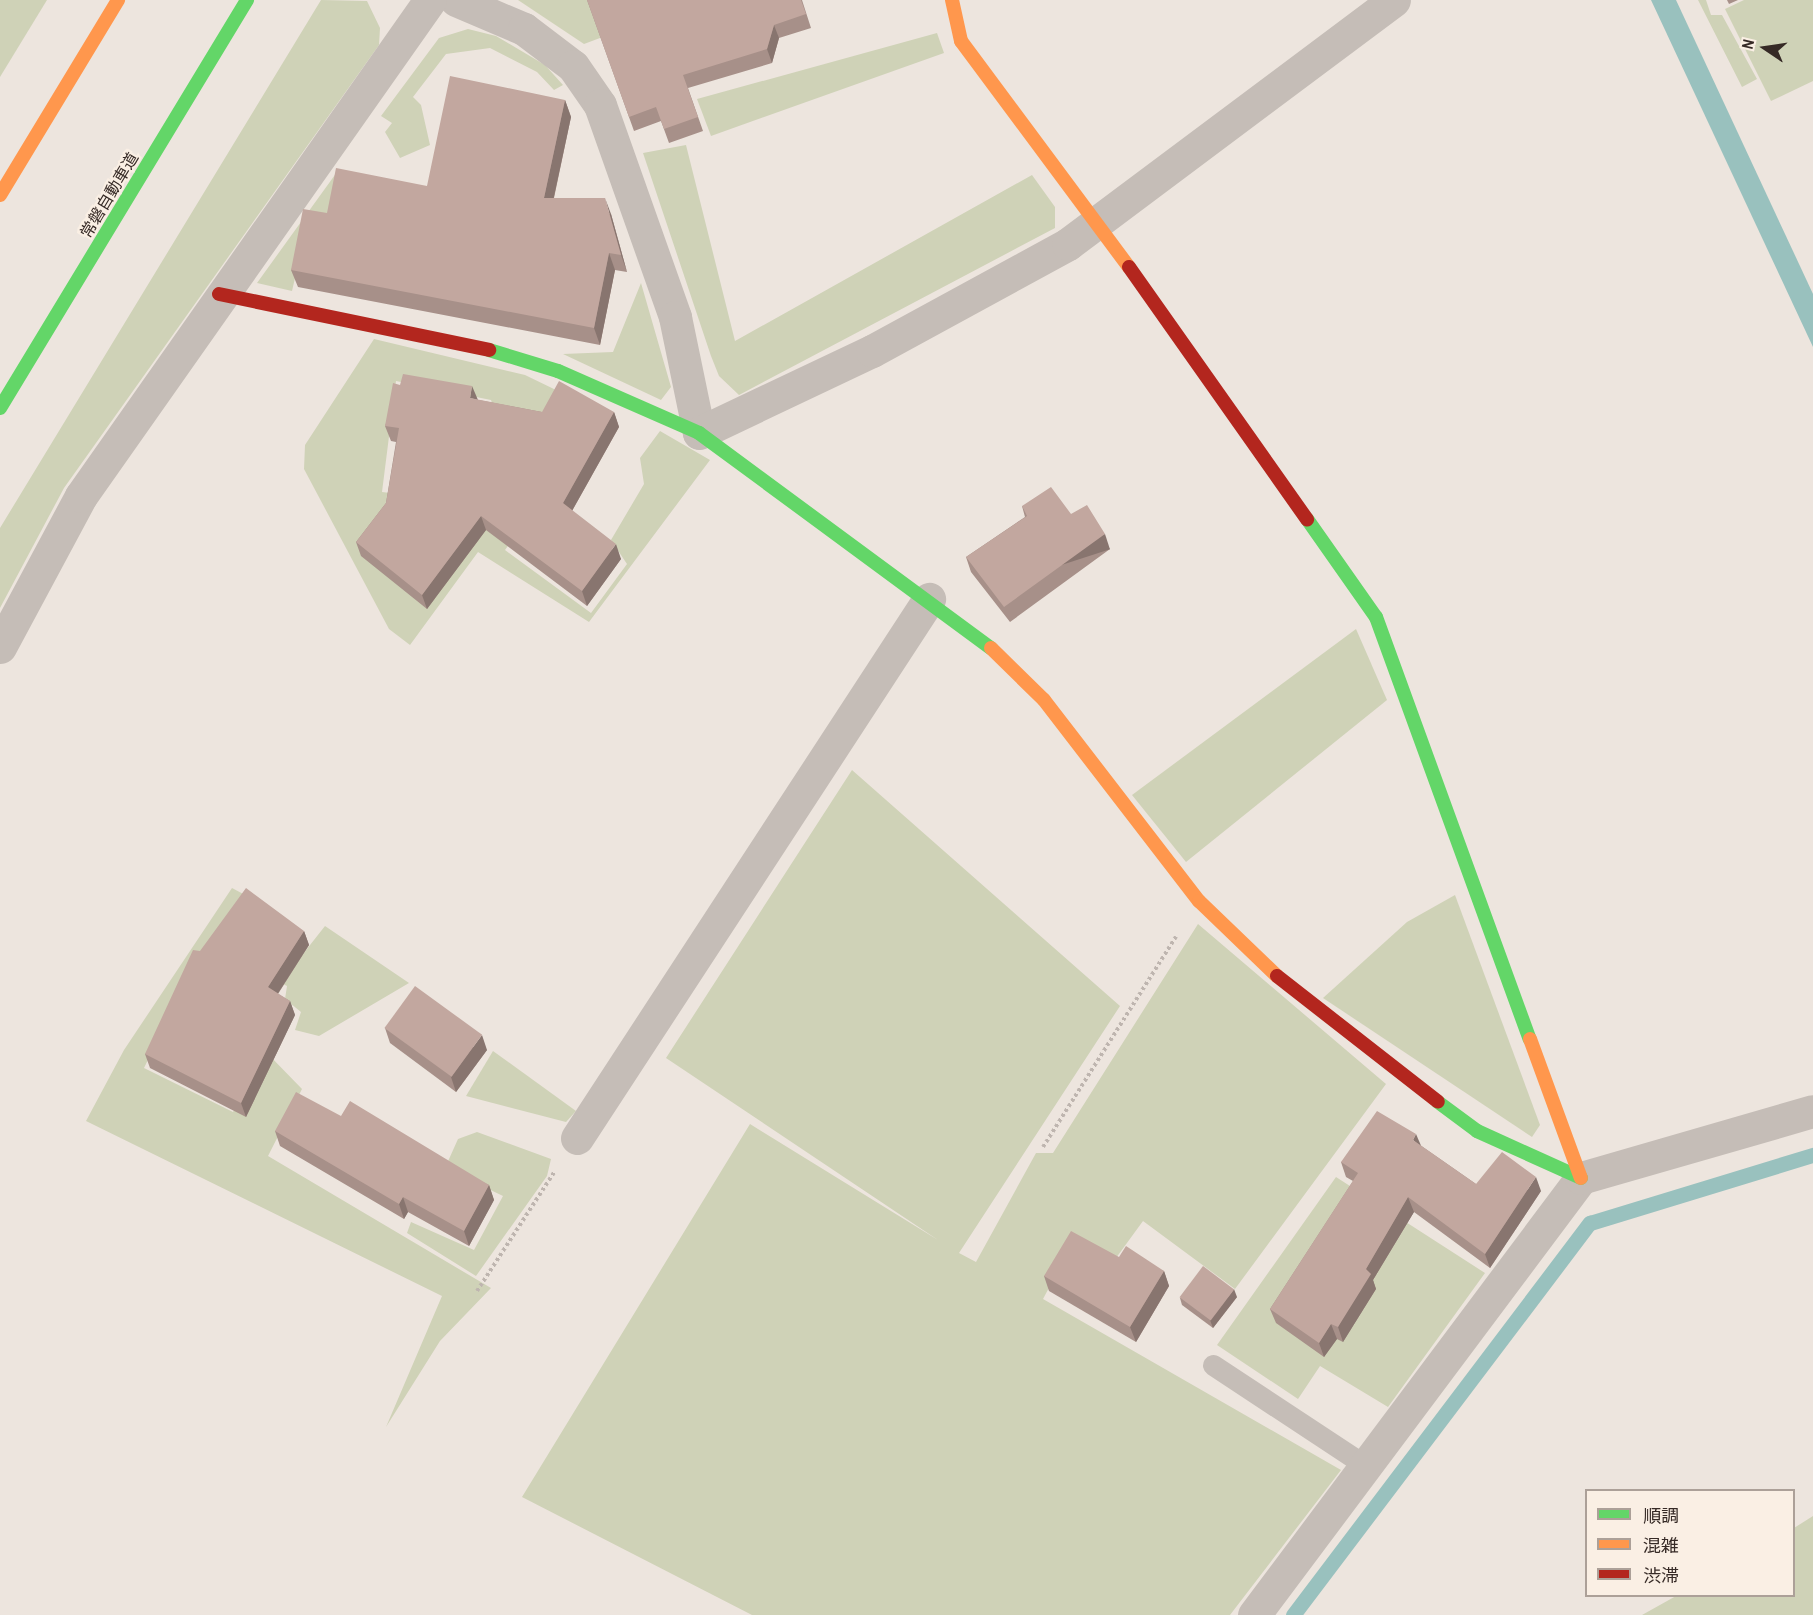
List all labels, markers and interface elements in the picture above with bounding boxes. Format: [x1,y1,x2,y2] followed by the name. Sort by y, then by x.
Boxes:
[1735,18,1795,78] north arrow
[1736,37,1759,51] text: N
[76,149,142,241] street label: 常磐自動車道
[1585,1489,1795,1597] legend
[1643,1503,1679,1528] text: 順調
[1643,1533,1679,1558] text: 混雑
[1643,1563,1679,1588] text: 渋滞

